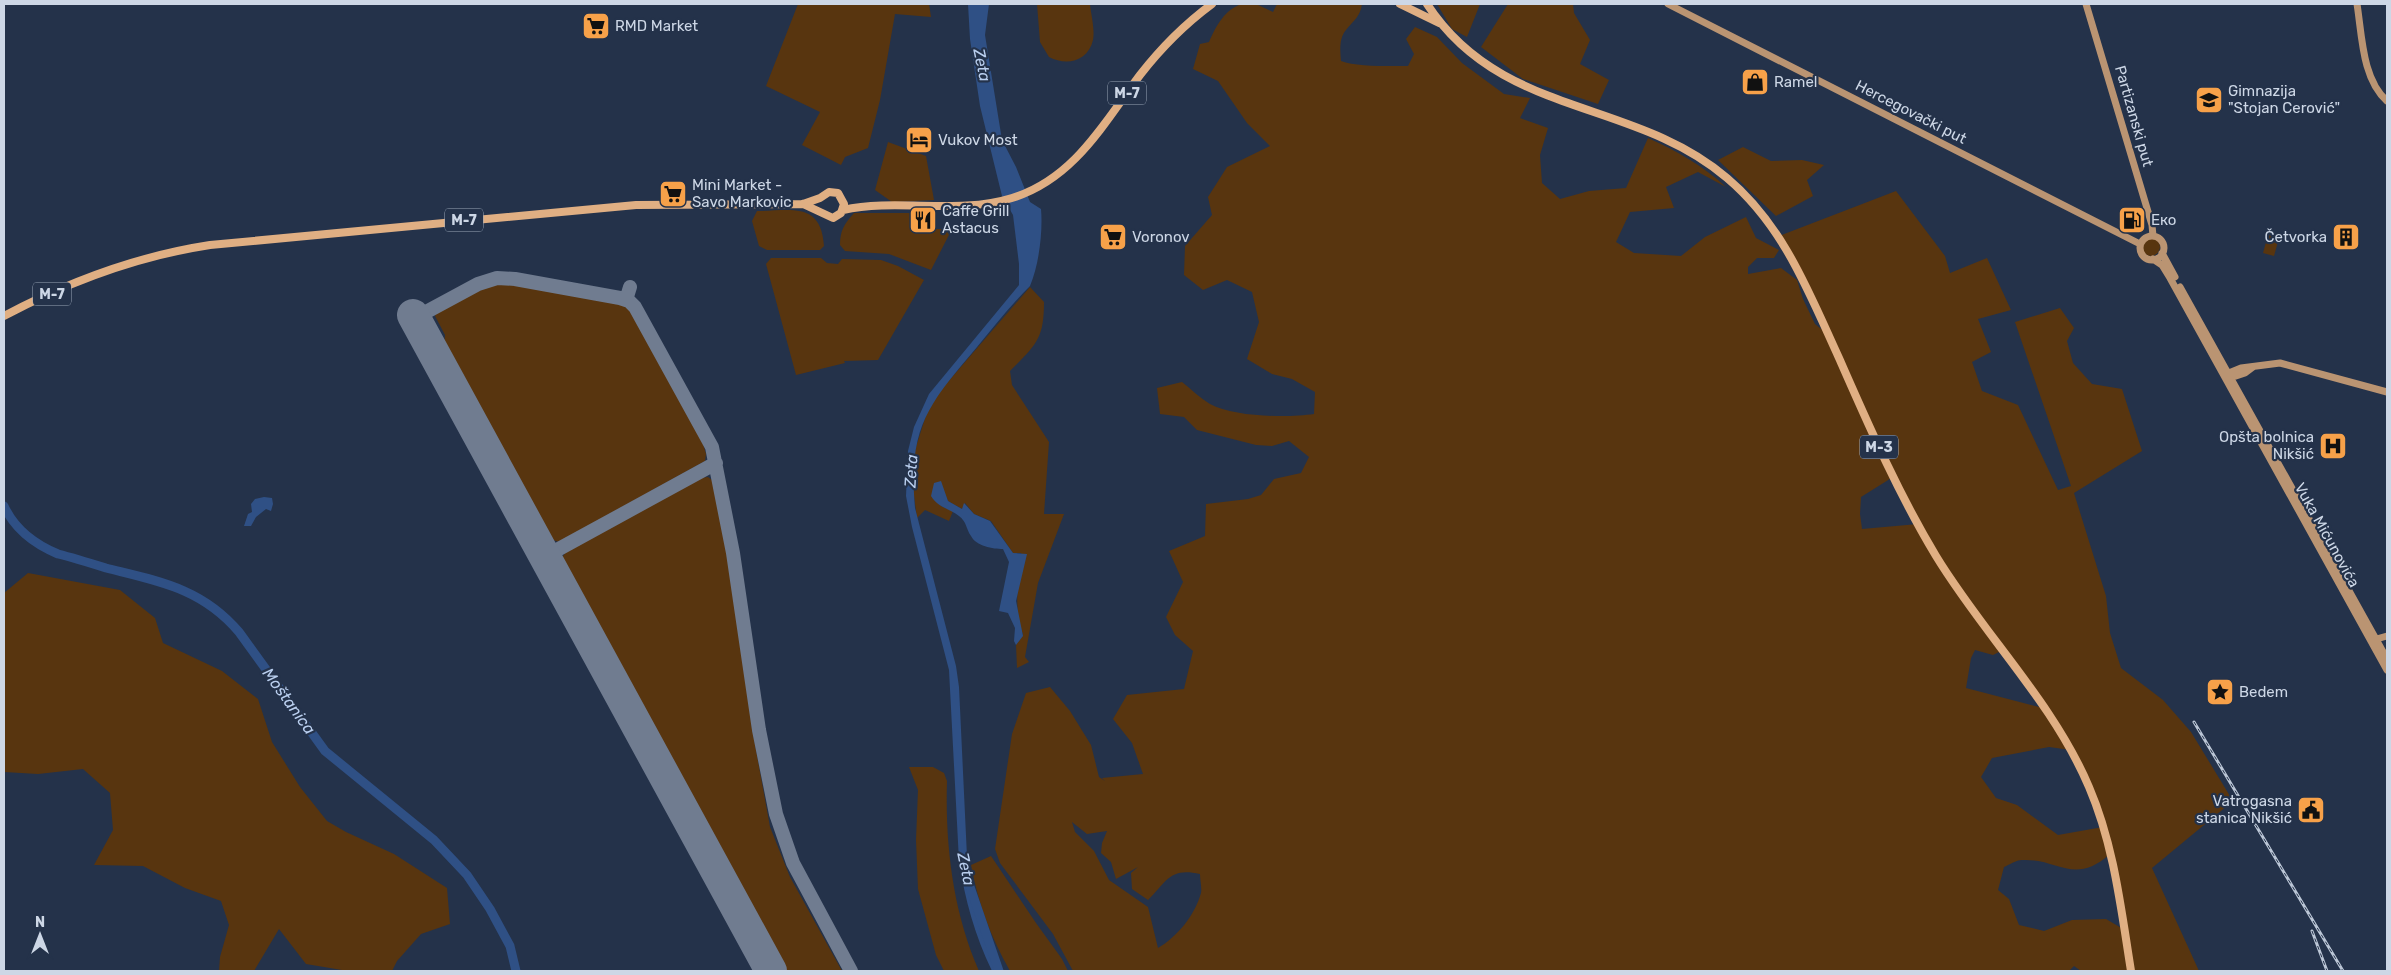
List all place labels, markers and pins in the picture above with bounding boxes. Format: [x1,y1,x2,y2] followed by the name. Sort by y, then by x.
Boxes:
[581,11,611,41] supermarket icon: RMD Market
[615,17,698,35] place label: RMD Market
[1740,67,1770,97] shop icon: Ramel
[1774,73,1818,91] place label: Ramel
[2228,82,2340,117] place label: Gimnazija "Stojan Cerović"
[2194,85,2224,115] school or university icon: Gimnazija "Stojan Cerović"
[904,125,934,155] hotel icon: Vukov Most
[938,131,1018,149] place label: Vukov Most
[692,176,792,211] place label: Mini Market - Savo Markovic
[658,179,688,209] supermarket icon: Mini Market - Savo Markovic
[942,202,1009,237] place label: Caffe Grill Astacus
[908,205,938,235] restaurant icon: Caffe Grill Astacus
[2117,205,2147,235] fuel station icon: Еко
[2151,211,2176,229] place label: Еко
[1098,222,1128,252] supermarket icon: Voronov
[2331,222,2361,252] building icon: Četvorka
[1132,228,1190,246] place label: Voronov
[2265,228,2327,246] place label: Četvorka
[2219,428,2314,463] place label: Opšta bolnica Nikšić
[2318,431,2348,461] hospital icon: Opšta bolnica Nikšić
[2205,677,2235,707] place icon: Bedem
[2239,683,2288,701] place label: Bedem
[2196,792,2292,827] place label: Vatrogasna stanica Nikšić
[2296,795,2326,825] public building icon: Vatrogasna stanica Nikšić

